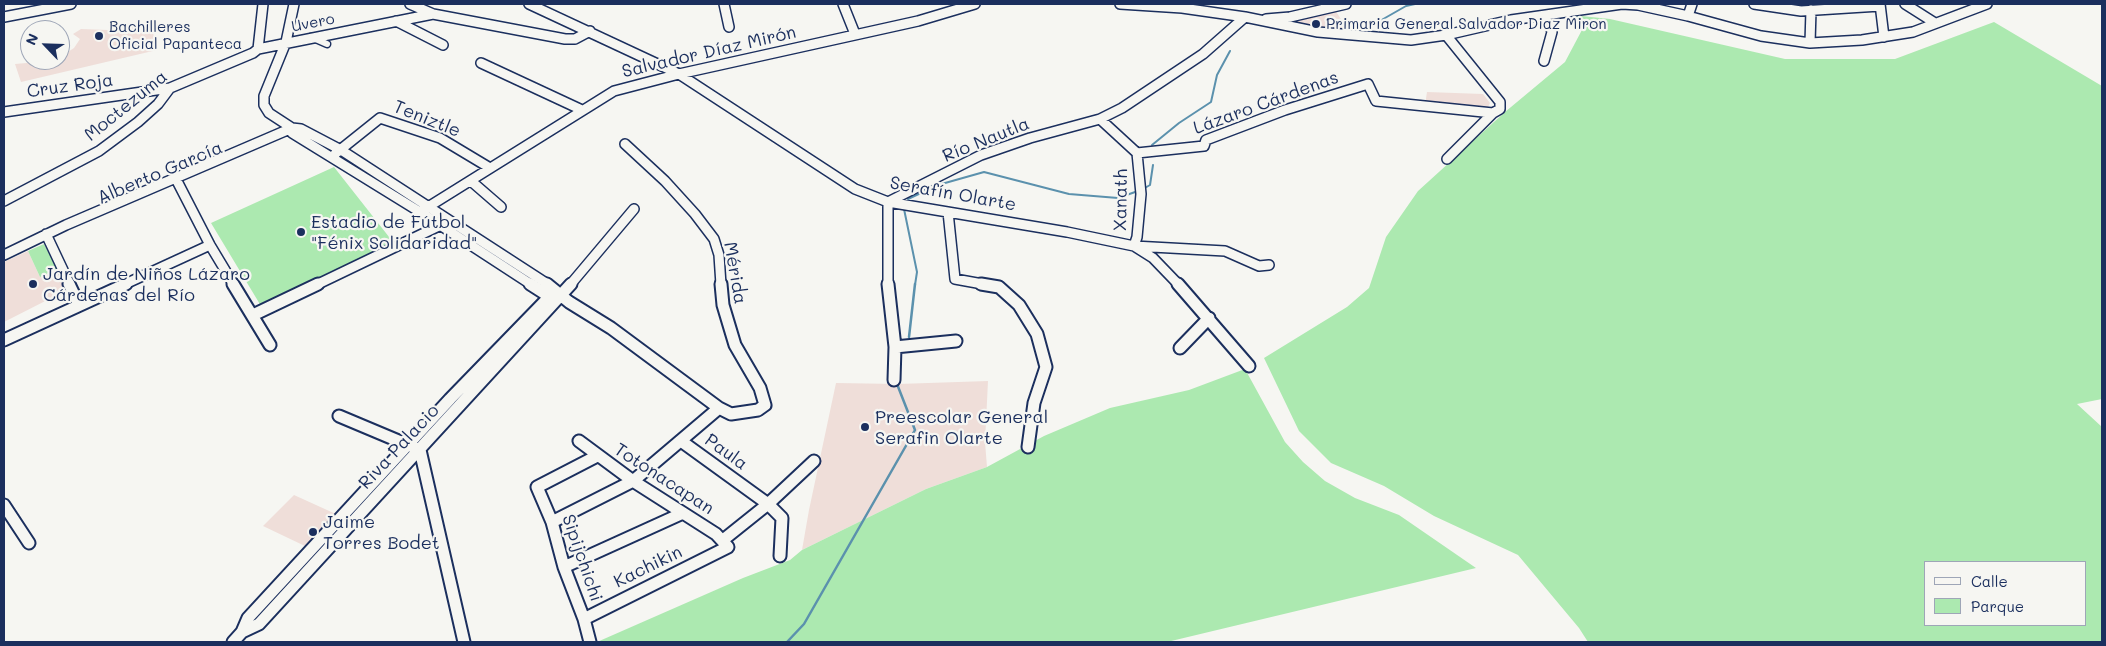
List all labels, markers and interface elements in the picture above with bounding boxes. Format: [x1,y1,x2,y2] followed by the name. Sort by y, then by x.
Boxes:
[290,10,336,36] street label: Uvero
[1326,15,1607,33] place label: Primaria General Salvador Diaz Miron
[109,18,242,53] place label: Bachilleres Oficial Papanteca
[1310,18,1322,30] marker: Primaria General Salvador Diaz Miron
[20,20,70,70] north arrow
[620,21,798,83] street label: Salvador Díaz Mirón
[21,30,43,48] text: N
[93,30,105,42] marker: Bachilleres Oficial Papanteca
[80,66,172,146] street label: Moctezuma
[1190,67,1342,139] street label: Lázaro Cárdenas
[25,69,115,103] street label: Cruz Roja
[390,96,464,142] street label: Teniztle
[939,113,1033,167] street label: Río Nautla
[94,137,226,209] street label: Alberto García
[1110,169,1132,231] street label: Xanath
[888,172,1018,216] street label: Serafín Olarte
[311,211,477,253] place label: Estadio de Fútbol "Fénix Solidaridad"
[295,226,307,238] marker: Estadio de Fútbol "Fénix Solidaridad"
[719,240,751,306] street label: Mérida
[43,263,250,306] place label: Jardín de Niños Lázaro Cárdenas del Río
[27,278,39,290] marker: Jardín de Niños Lázaro Cárdenas del Río
[354,400,444,494] street label: Riva Palacio
[875,406,1048,448] place label: Preescolar General Serafin Olarte
[859,421,871,433] marker: Preescolar General Serafin Olarte
[700,429,752,475] street label: Paula
[610,439,718,519] street label: Totonacapan
[323,511,440,554] place label: Jaime Torres Bodet
[557,512,607,604] street label: Sipijchichi
[307,526,319,538] marker: Jaime Torres Bodet
[610,541,686,593] street label: Kachikin
[1924,561,2086,626] legend
[1971,571,2008,591] text: Calle
[1971,596,2024,616] text: Parque

